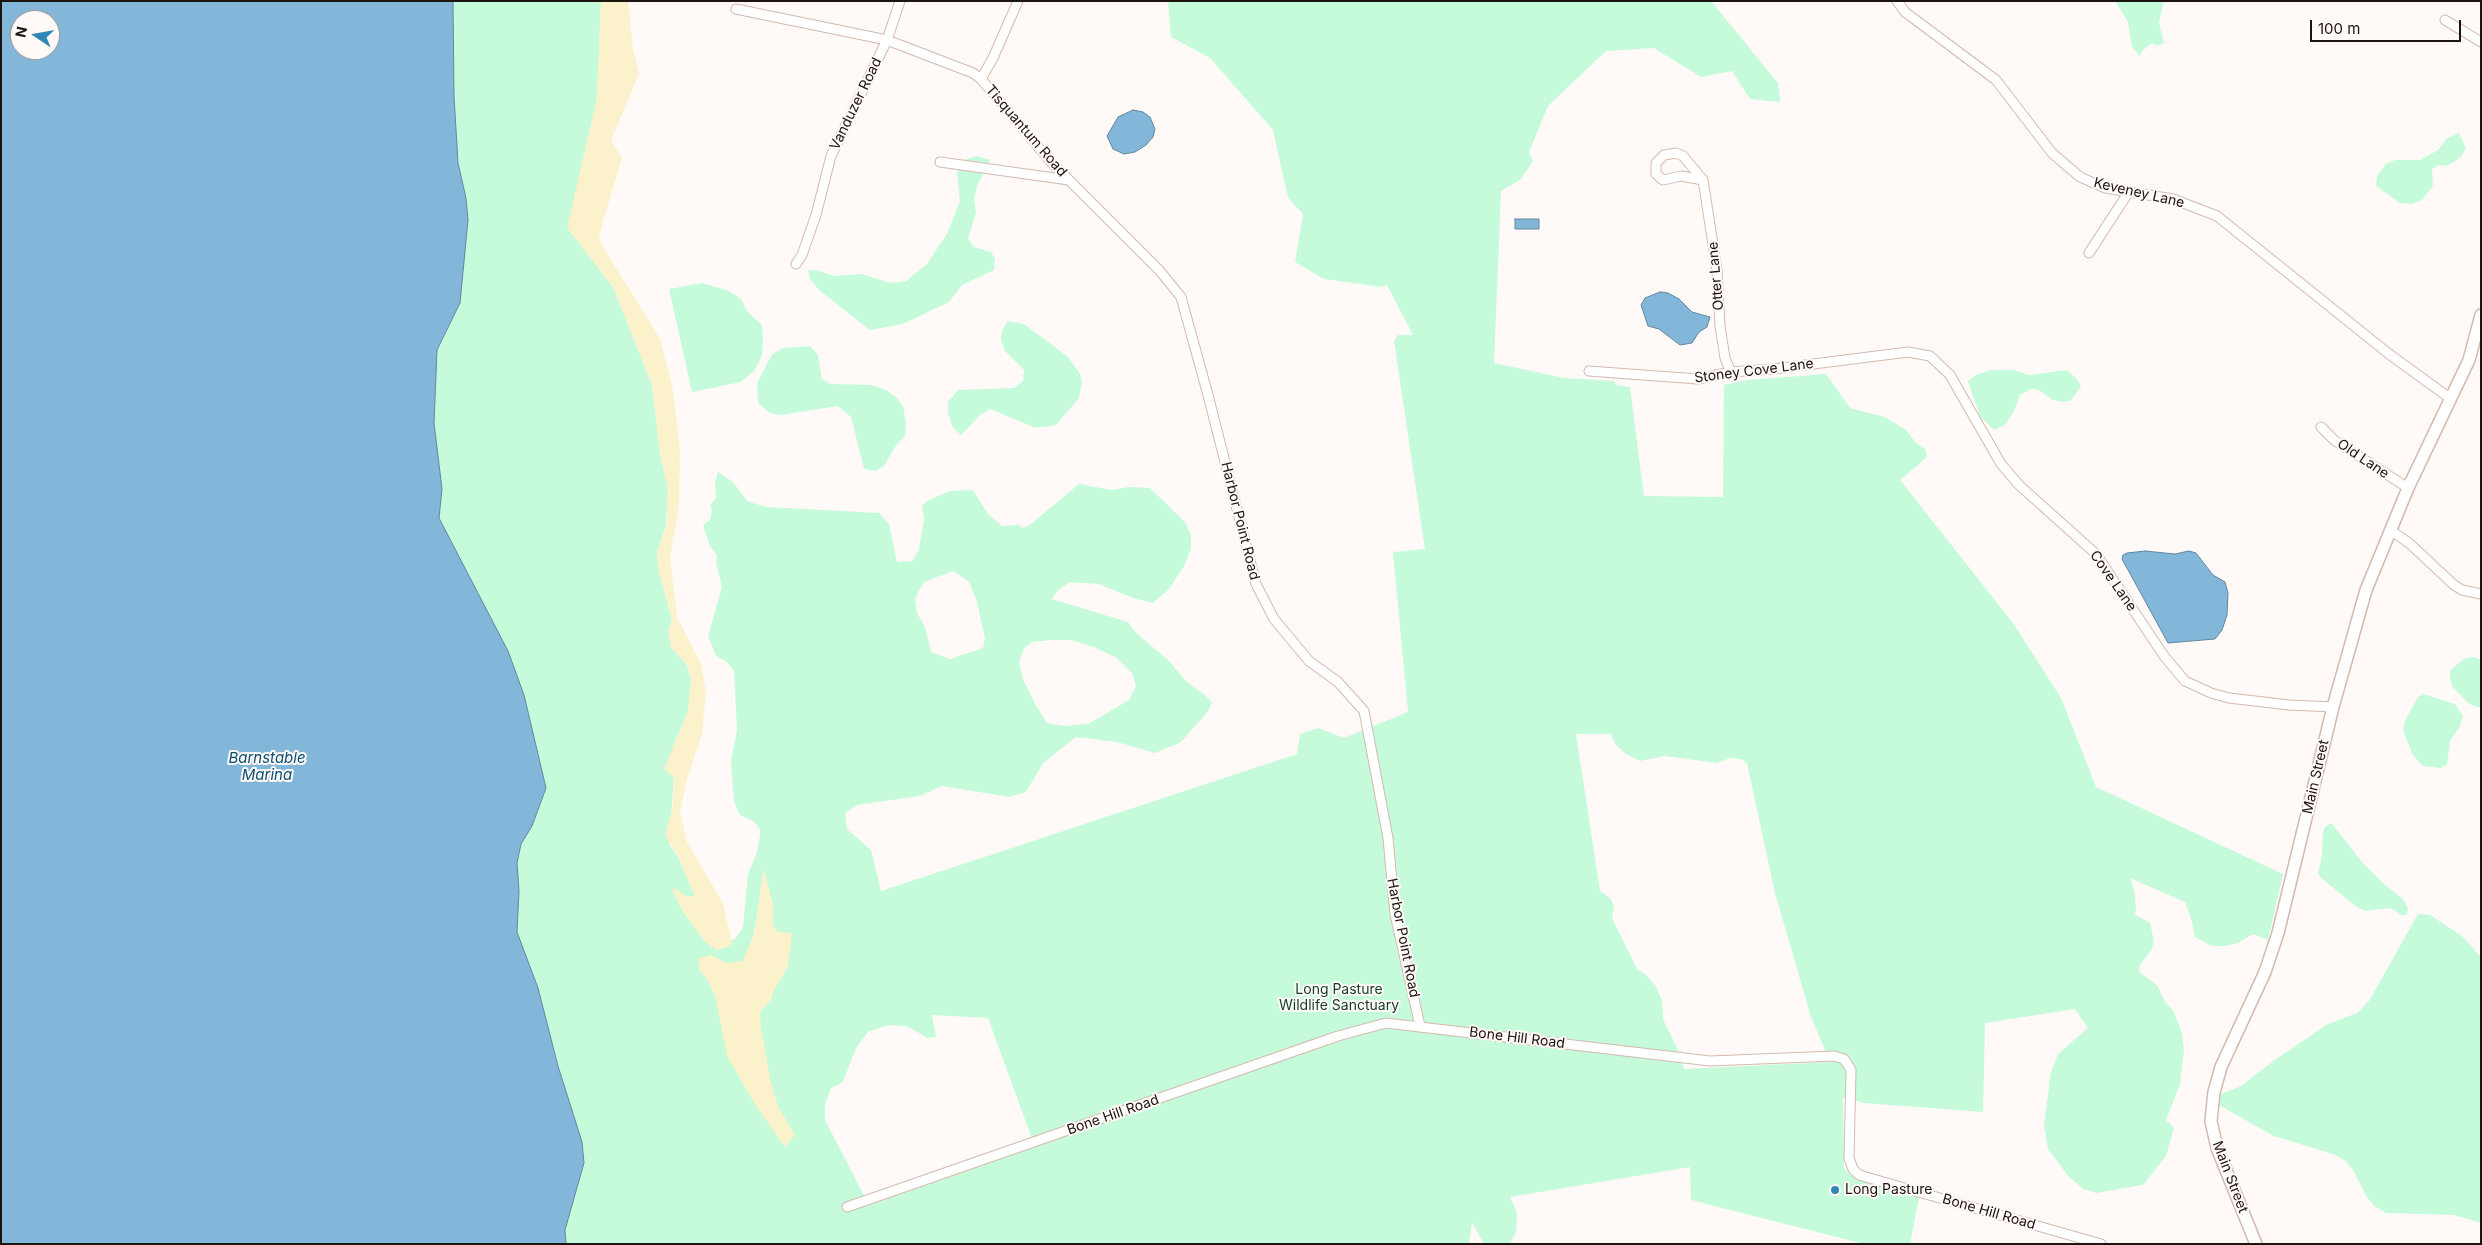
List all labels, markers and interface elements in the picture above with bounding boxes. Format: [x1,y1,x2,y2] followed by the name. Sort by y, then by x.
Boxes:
[10,10,60,60] north arrow
[2312,10,2463,42] scale bar
[2318,19,2360,38] text: 100 m
[11,25,30,39] text: N
[826,55,886,153] street label: Vanduzer Road
[982,82,1070,180] street label: Tisquantum Road
[2092,174,2186,212] street label: Keveney Lane
[1705,241,1727,311] street label: Otter Lane
[1693,355,1815,387] street label: Stoney Cove Lane
[2334,436,2392,482] street label: Old Lane
[1217,460,1263,582] street label: Harbor Point Road
[2086,547,2140,615] street label: Cove Lane
[2299,738,2333,816] street label: Main Street
[228,749,306,784] water label: Barnstable Marina
[1383,877,1423,999] street label: Harbor Point Road
[1279,982,1399,1014] park label: Long Pasture Wildlife Sanctuary
[1468,1024,1566,1052] street label: Bone Hill Road
[1065,1091,1161,1139] street label: Bone Hill Road
[2209,1139,2251,1215] street label: Main Street
[1845,1182,1932,1198] place label: Long Pasture
[1829,1184,1841,1196] marker: Long Pasture
[1940,1191,2038,1233] street label: Bone Hill Road

